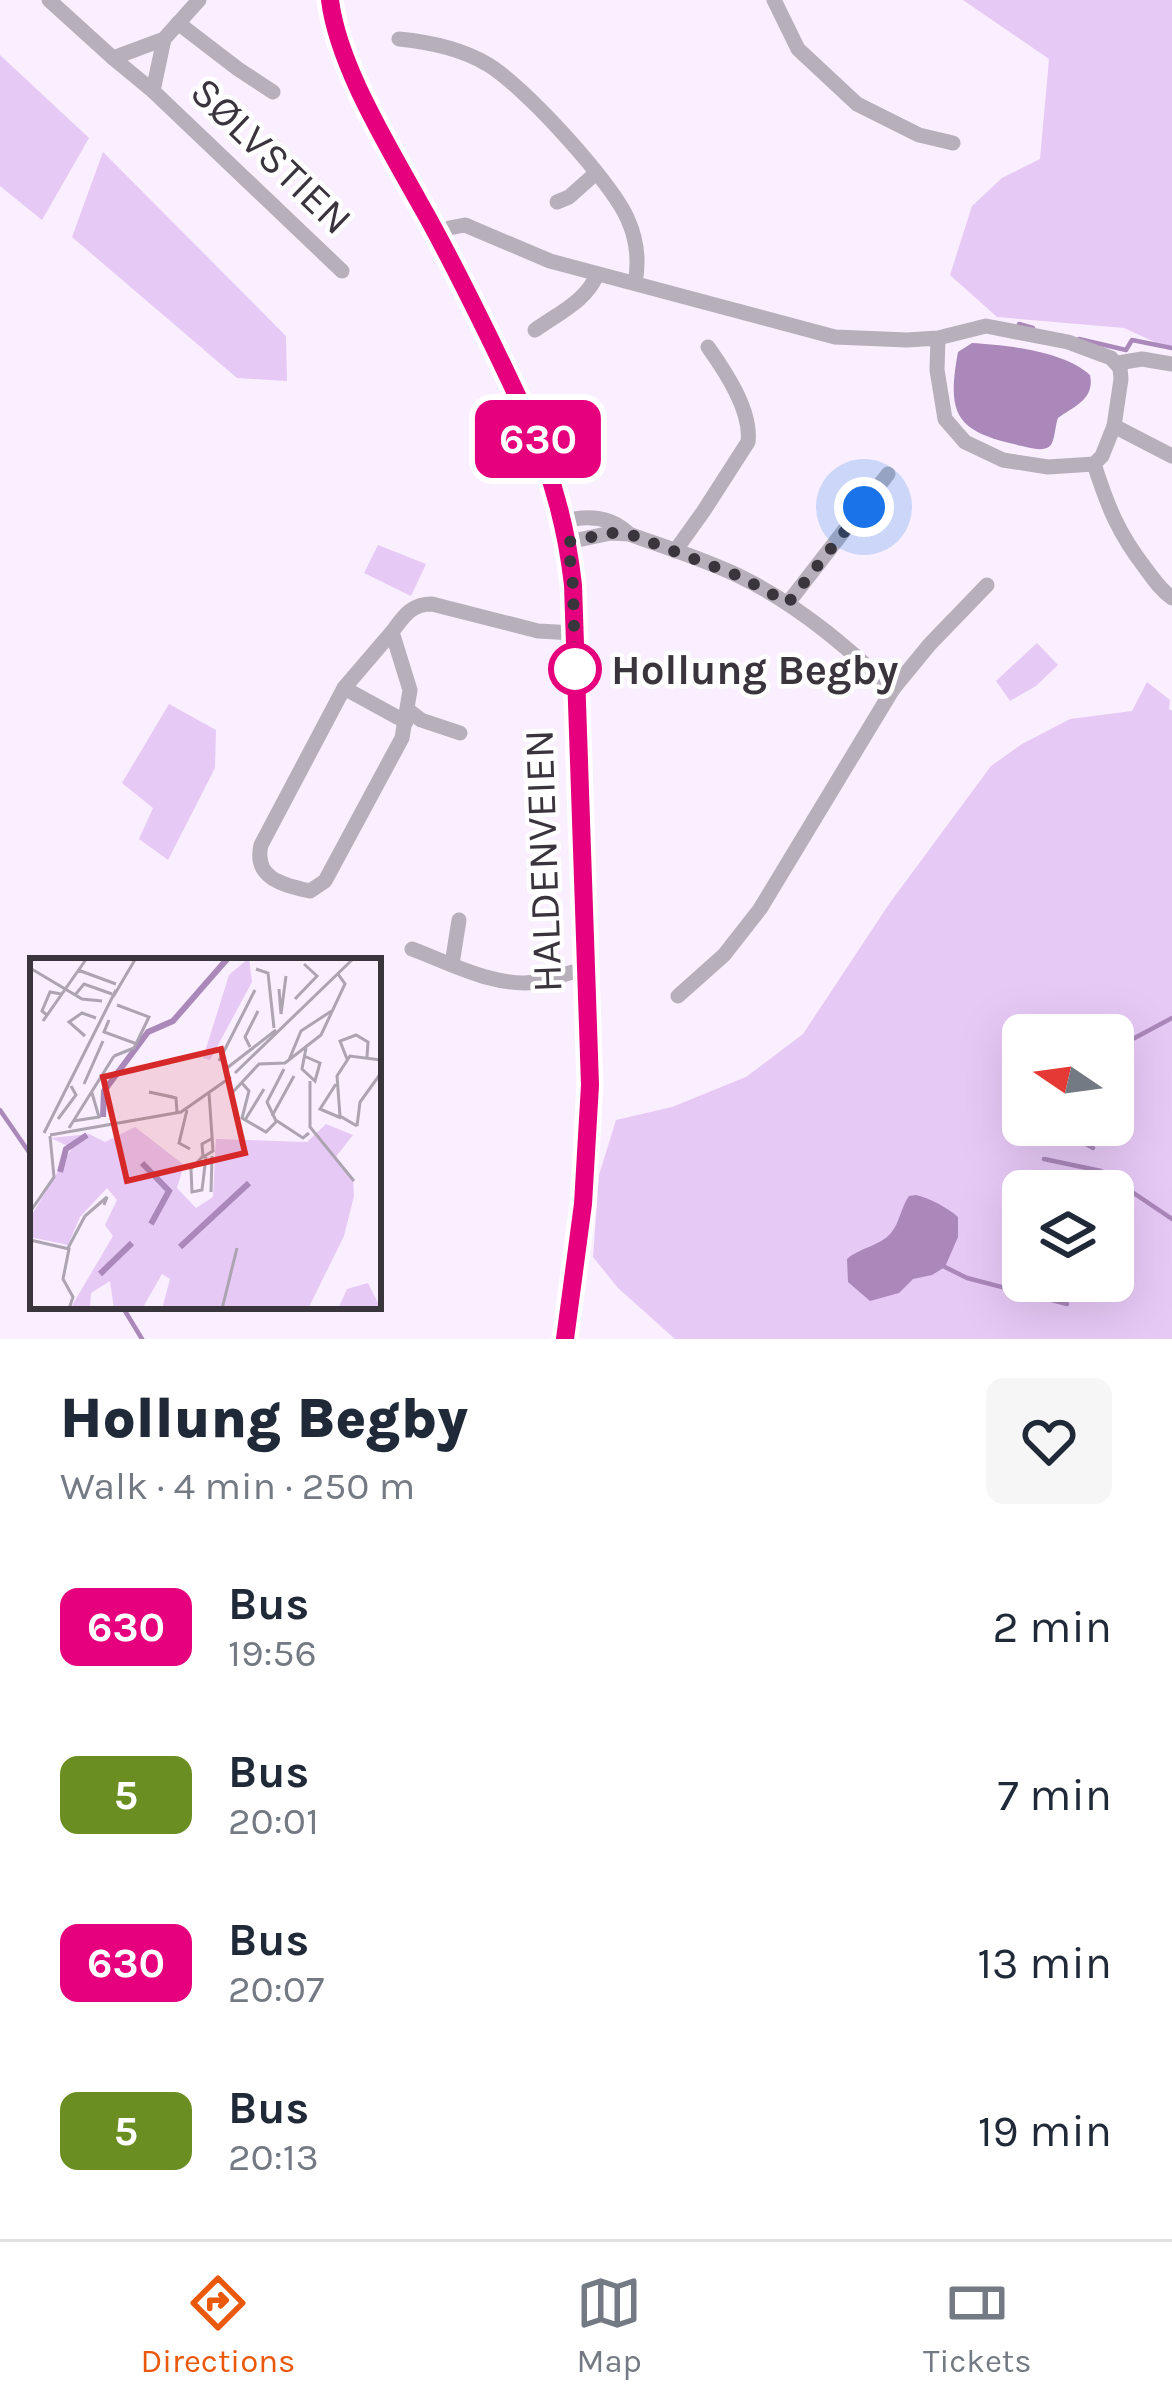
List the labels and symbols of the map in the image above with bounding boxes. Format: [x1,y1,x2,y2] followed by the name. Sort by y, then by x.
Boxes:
[180,67,362,245] street label: SØLVSTIEN
[469,400,607,478] line badge: 630
[834,477,894,537] your location
[550,644,600,694] marker: Hollung Begby
[611,645,898,695] place label: Hollung Begby
[513,729,573,993] street label: HALDENVEIEN
[30,958,381,1309] inset map
[1002,1014,1134,1146] north arrow

